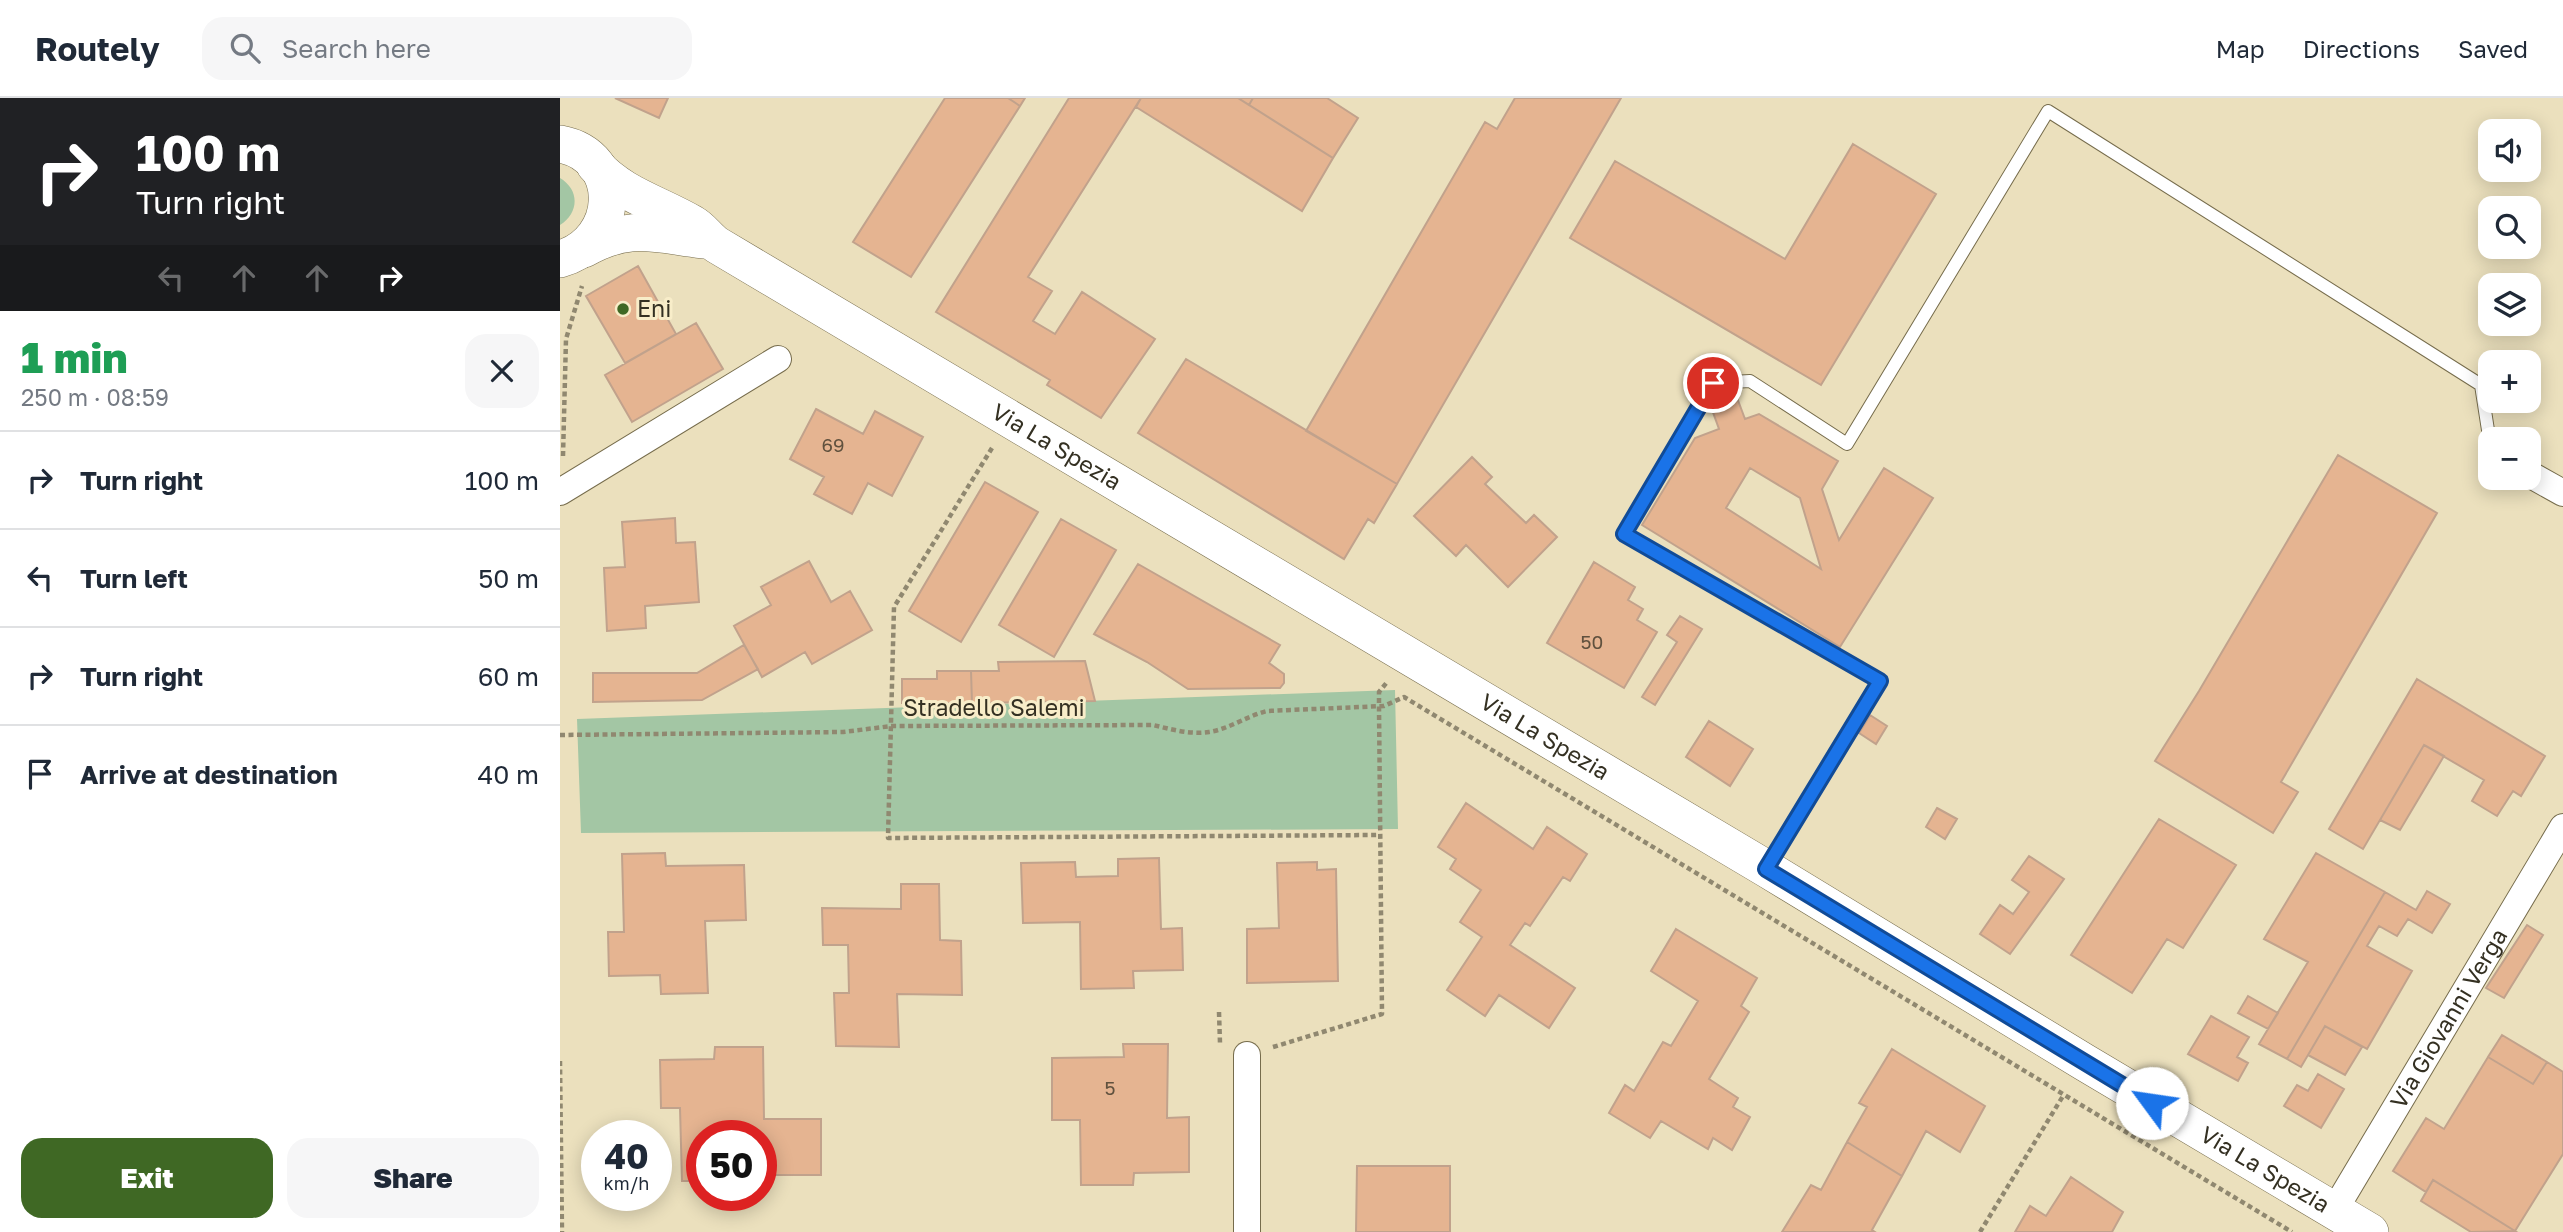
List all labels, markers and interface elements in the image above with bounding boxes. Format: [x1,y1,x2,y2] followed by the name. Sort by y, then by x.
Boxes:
[202,17,692,80] search box
[35,29,160,68] text: Routely
[226,29,264,67] icon: search
[282,33,431,64] text: Search here
[2216,34,2265,63] text: Map
[2303,34,2420,63] text: Directions
[2458,34,2528,63] text: Saved
[2478,119,2541,490] map controls
[2478,119,2541,182] button: sound
[136,123,280,182] text: 100 m
[21,126,112,217] icon: right
[136,183,285,221] text: Turn right
[2478,196,2541,259] button: search
[152,259,190,297] icon: left
[225,259,263,297] icon: ahead
[298,259,336,297] icon: ahead
[371,259,409,297] icon: right
[2478,273,2541,336] button: layers
[637,294,671,322] place label: Eni
[615,301,631,317] marker: Eni
[21,332,128,382] text: 1 min
[465,334,539,408] button: close
[2478,350,2541,413] button: +
[1683,353,1743,413] pin
[1694,364,1732,402] icon: arrive
[21,383,169,411] text: 250 m · 08:59
[987,397,1127,495] street label: Via La Spezia
[2478,427,2541,490] button: −
[822,433,845,456] house number: 69
[21,461,59,499] icon: right
[80,465,203,496] text: Turn right
[465,465,539,496] text: 100 m
[21,559,59,597] icon: left
[80,563,188,594] text: Turn left
[478,563,539,594] text: 50 m
[1581,630,1603,653] house number: 50
[21,657,59,695] icon: right
[80,661,203,692] text: Turn right
[478,661,539,692] text: 60 m
[1476,687,1615,785] street label: Via La Spezia
[903,693,1085,721] street label: Stradello Salemi
[21,755,59,793] icon: arrive
[80,759,338,790] text: Arrive at destination
[478,759,539,790] text: 40 m
[2383,923,2512,1113] street label: Via Giovanni Verga
[2115,1066,2189,1140] position arrow
[1104,1076,1116,1099] house number: 5
[2196,1119,2335,1218] street label: Via La Spezia
[686,1120,777,1211] speed limit sign: 50
[604,1135,649,1177] text: 40
[21,1138,273,1218] button: Exit
[287,1138,539,1218] button: Share
[604,1172,649,1194] text: km/h

